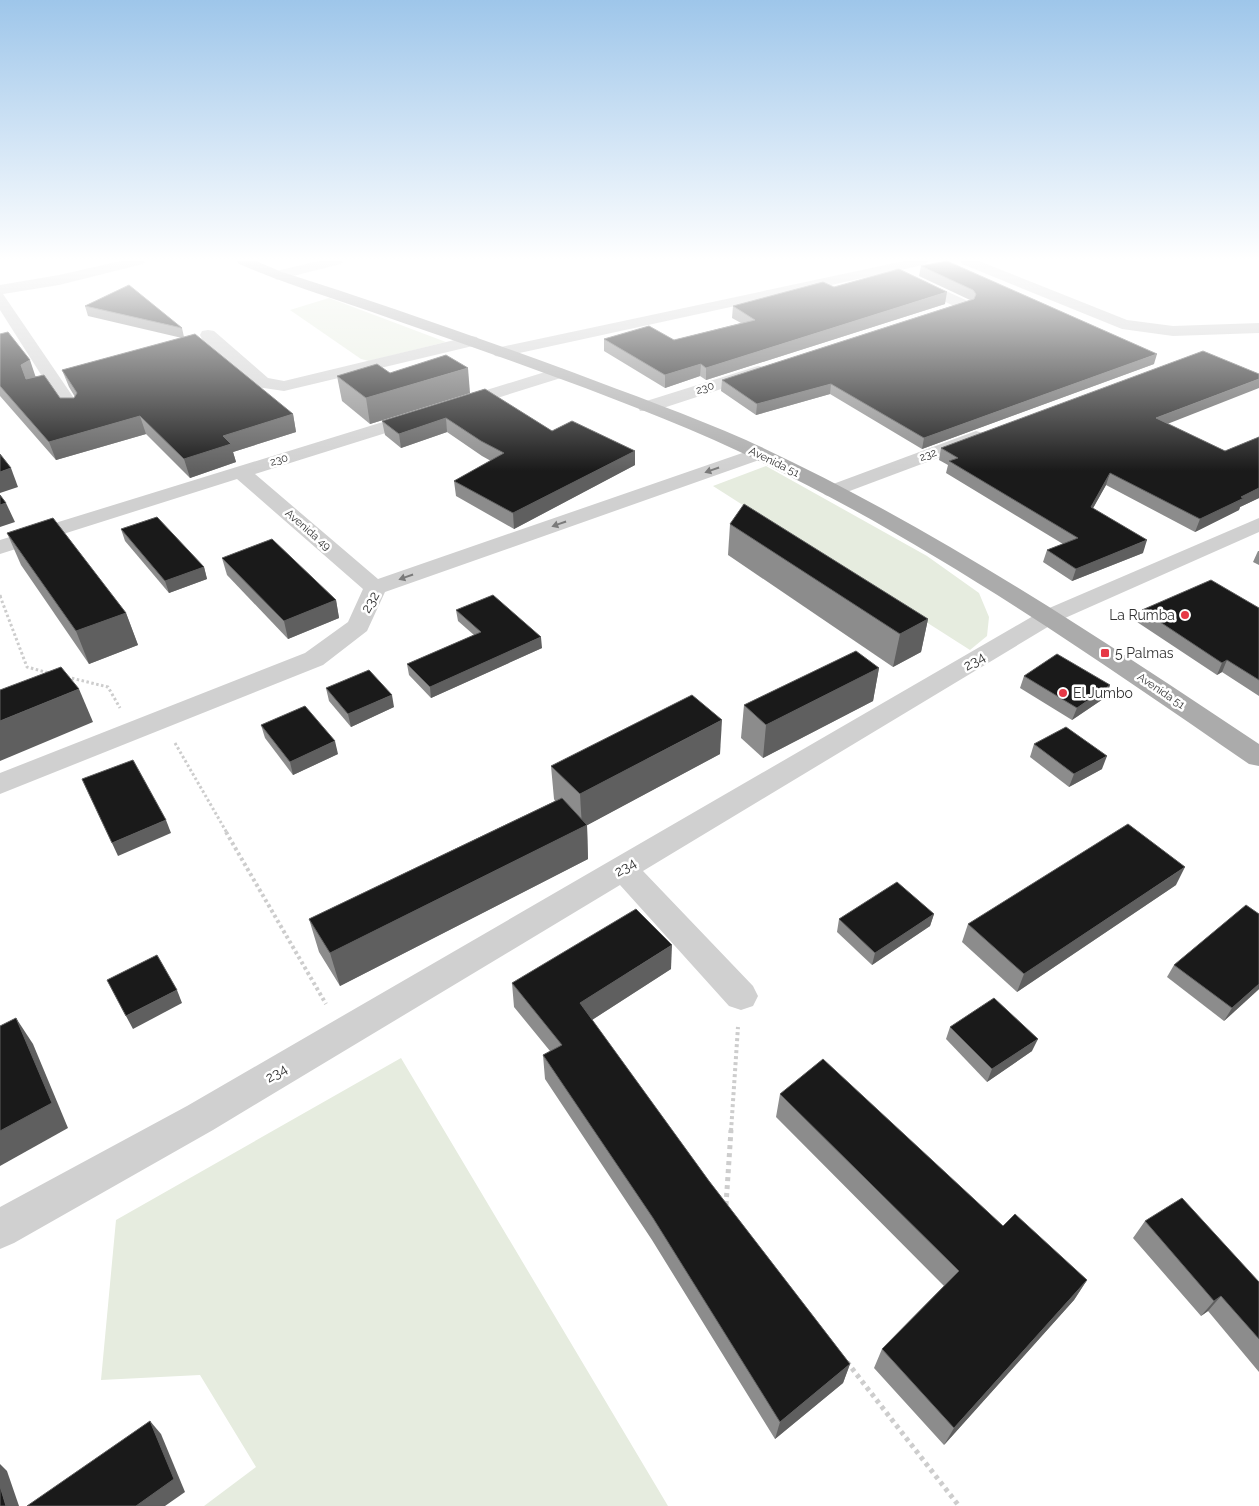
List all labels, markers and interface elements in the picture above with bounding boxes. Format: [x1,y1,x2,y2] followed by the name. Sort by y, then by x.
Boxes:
[694,379,716,397] street label: 230
[747,444,802,480] street label: Avenida 51
[918,446,939,464] street label: 232
[268,451,290,469] street label: 230
[705,467,720,474] one-way arrow
[283,507,333,553] street label: Avenida 49
[551,520,566,528] one-way arrow
[398,574,413,582] one-way arrow
[358,588,382,616] street label: 232
[1109,607,1175,623] place label: La Rumba
[1179,609,1191,621] marker: La Rumba
[1115,645,1174,661] place label: 5 Palmas
[1099,647,1111,659] marker: 5 Palmas
[960,648,988,674] street label: 234
[1135,670,1187,712] street label: Avenida 51
[1073,685,1133,701] place label: El Jumbo
[1057,687,1069,699] marker: El Jumbo
[611,854,639,880] street label: 234
[262,1060,290,1086] street label: 234

